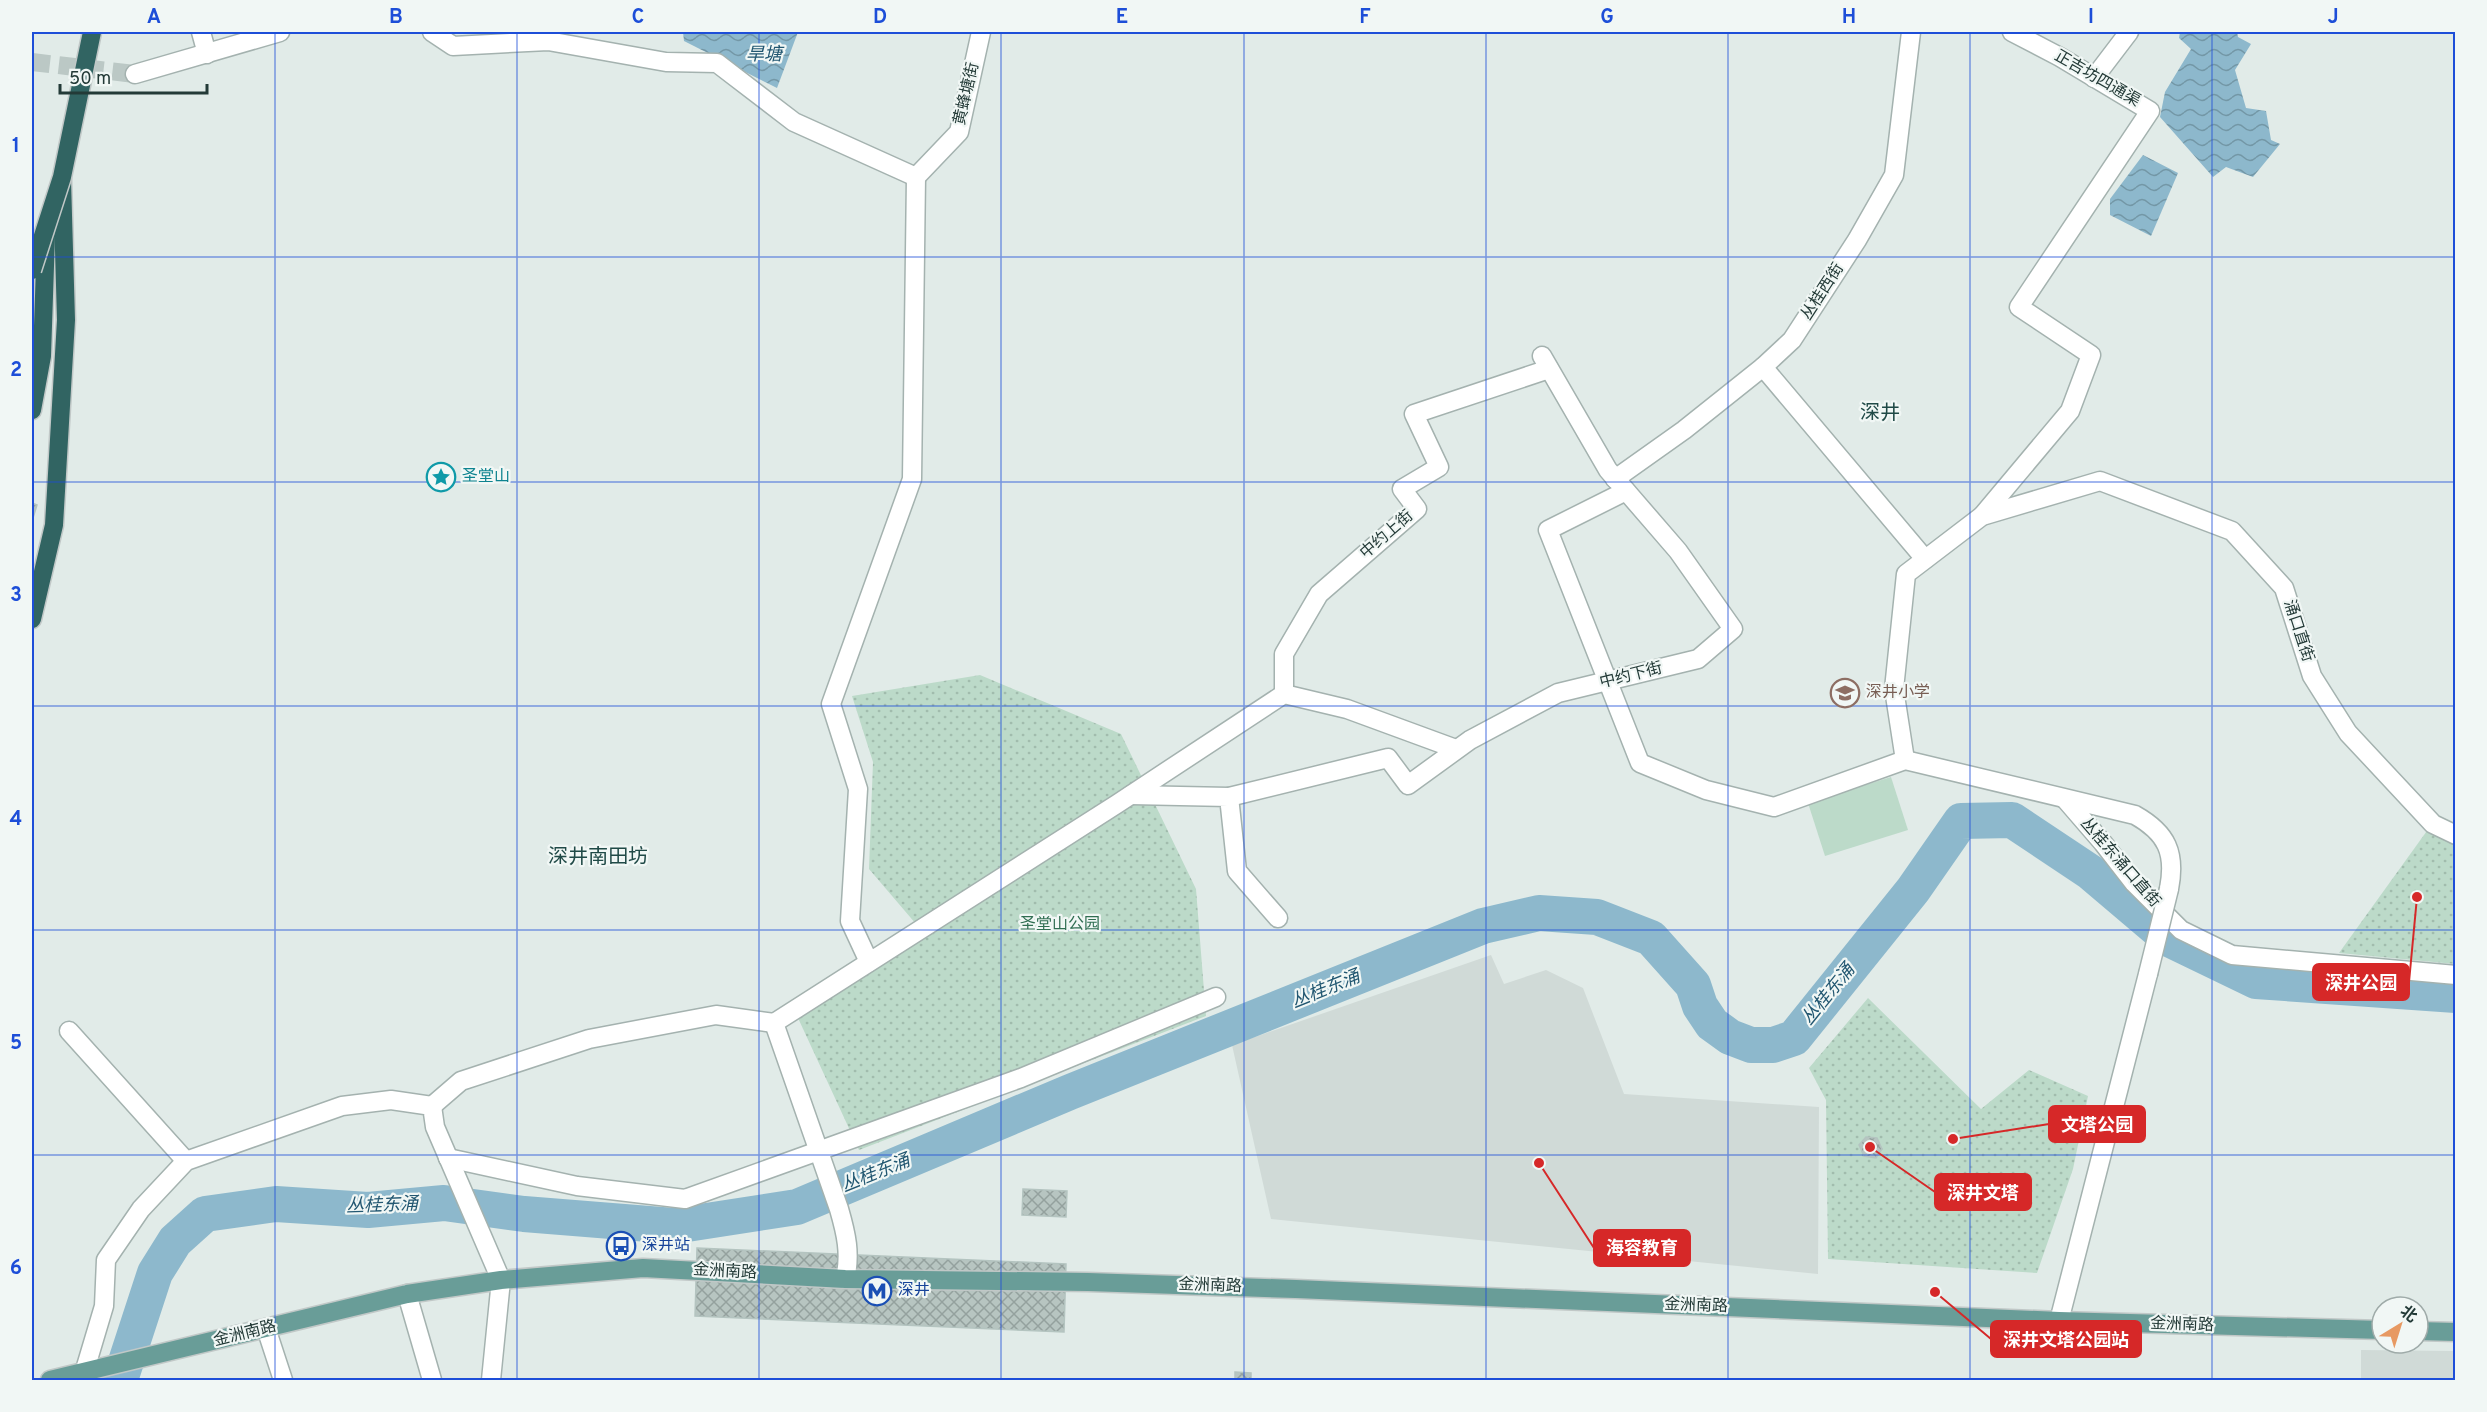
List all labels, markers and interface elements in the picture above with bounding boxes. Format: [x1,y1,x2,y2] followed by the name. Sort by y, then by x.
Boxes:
[147,5,161,31] text: A
[389,5,403,31] text: B
[632,5,644,31] text: C
[873,5,887,31] text: D
[1116,5,1128,31] text: E
[1359,5,1371,31] text: F
[1600,5,1614,31] text: G
[1842,5,1856,31] text: H
[2088,5,2094,31] text: I
[2327,5,2339,31] text: J
[746,44,785,67] water label: 旱塘
[2050,46,2144,112] street label: 正吉坊四通渠
[60,57,207,95] scale bar
[950,61,984,127] street label: 黄蜂塘街
[69,68,111,91] text: 50 m
[12,134,20,160] text: 1
[1797,260,1849,324] street label: 丛桂西街
[10,358,22,384] text: 2
[1860,401,1900,427] district label: 深井
[425,461,457,493] place icon: 圣堂山
[462,467,510,487] place label: 圣堂山
[1356,506,1418,564] street label: 中约上街
[10,583,22,609] text: 3
[2279,597,2317,665] street label: 涌口直街
[1598,659,1664,693] street label: 中约下街
[1829,677,1861,709] school or university icon: 深井小学
[1866,683,1930,703] place label: 深井小学
[10,807,22,833] text: 4
[2076,814,2164,912] street label: 丛桂东涌口直街
[548,845,648,871] district label: 深井南田坊
[1020,915,1100,935] park label: 圣堂山公园
[1797,958,1862,1030] water label: 丛桂东涌
[2313,964,2409,1000] callout: 深井公园
[1288,965,1366,1014] water label: 丛桂东涌
[2325,973,2397,996] text: 深井公园
[10,1031,22,1057] text: 5
[2049,1106,2145,1142] callout: 文塔公园
[2061,1115,2133,1138] text: 文塔公园
[838,1149,916,1198] water label: 丛桂东涌
[1935,1174,2031,1210] callout: 深井文塔
[1947,1183,2019,1206] text: 深井文塔
[346,1193,420,1219] water label: 丛桂东涌
[605,1230,637,1262] bus stop icon: 深井站
[1594,1230,1690,1266] callout: 海容教育
[642,1236,690,1256] place label: 深井站
[1606,1238,1678,1261] text: 海容教育
[10,1256,22,1282] text: 6
[693,1260,757,1284] street label: 金洲南路
[861,1275,893,1307] metro station icon: 深井
[1178,1275,1242,1297] street label: 金洲南路
[898,1281,930,1301] place label: 深井
[1664,1295,1728,1317] street label: 金洲南路
[2370,1295,2430,1355] north arrow
[2396,1302,2420,1328] text: 北
[2150,1314,2214,1336] street label: 金洲南路
[212,1317,278,1351] street label: 金洲南路
[1991,1321,2141,1357] callout: 深井文塔公园站
[2003,1330,2129,1353] text: 深井文塔公园站

